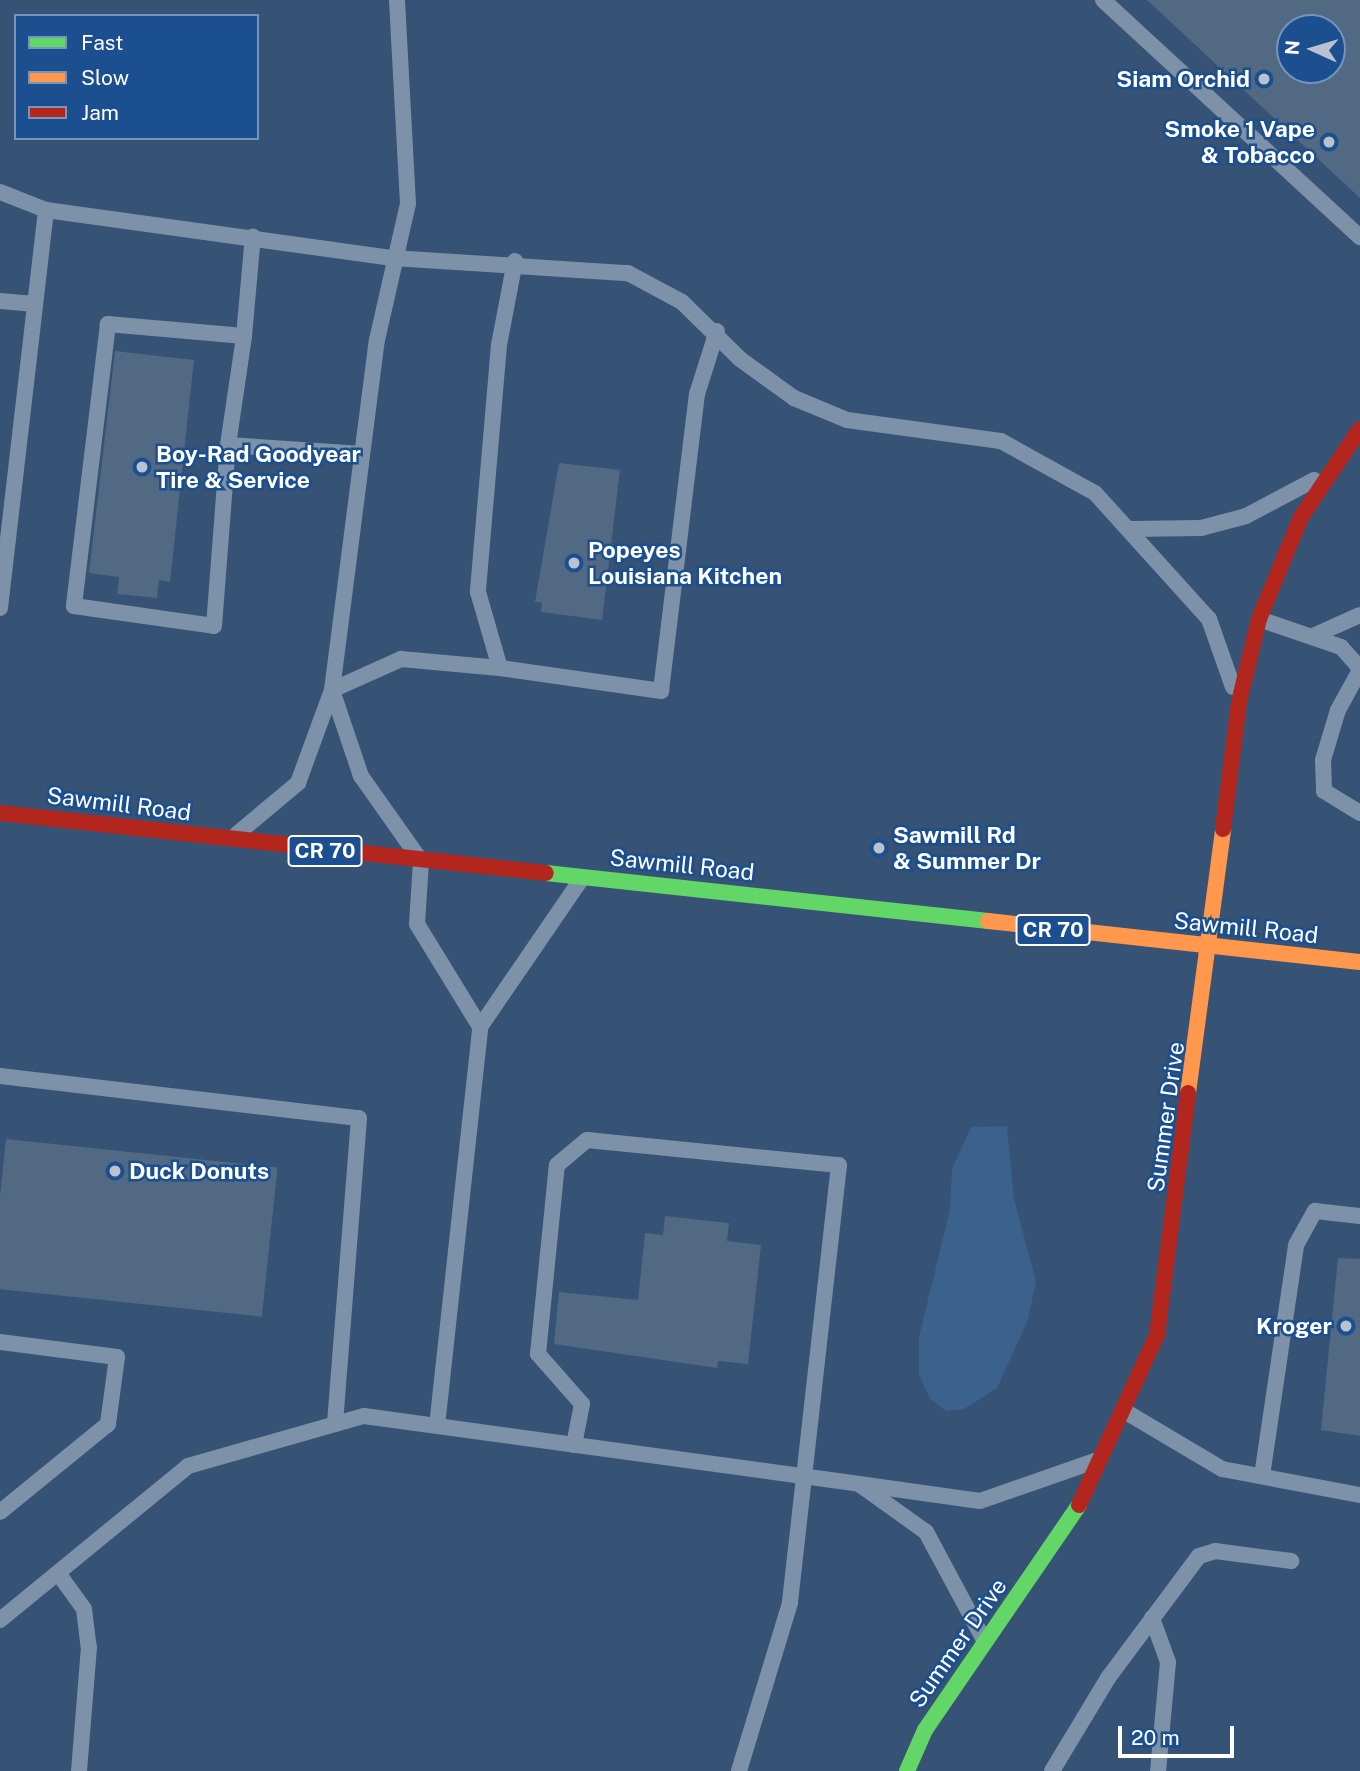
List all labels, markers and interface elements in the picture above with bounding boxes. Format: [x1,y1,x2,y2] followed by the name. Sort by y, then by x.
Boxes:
[14,14,259,140] legend
[1276,14,1346,84] north arrow
[81,30,123,55] text: Fast
[1281,40,1304,56] text: N
[81,65,129,90] text: Slow
[1116,65,1250,93] place label: Siam Orchid
[1256,71,1272,87] marker: Siam Orchid
[81,100,119,125] text: Jam
[1164,115,1315,169] place label: Smoke 1 Vape & Tobacco
[1321,134,1337,150] marker: Smoke 1 Vape & Tobacco
[156,440,361,494] place label: Boy-Rad Goodyear Tire & Service
[134,459,150,475] marker: Boy-Rad Goodyear Tire & Service
[588,536,782,590] place label: Popeyes Louisiana Kitchen
[566,555,582,571] marker: Popeyes Louisiana Kitchen
[45,781,193,827] street label: Sawmill Road
[893,821,1041,875] place label: Sawmill Rd & Summer Dr
[286,834,364,868] road number: CR 70
[871,840,887,856] marker: Sawmill Rd & Summer Dr
[608,844,756,886] street label: Sawmill Road
[1172,907,1320,949] street label: Sawmill Road
[1014,912,1092,948] road number: CR 70
[1142,1040,1190,1194] street label: Summer Drive
[129,1157,269,1185] place label: Duck Donuts
[107,1163,123,1179] marker: Duck Donuts
[1256,1312,1332,1340] place label: Kroger
[1338,1318,1354,1334] marker: Kroger
[903,1573,1013,1713] street label: Summer Drive
[1122,1712,1238,1756] scale bar
[1131,1725,1180,1750] text: 20 m

